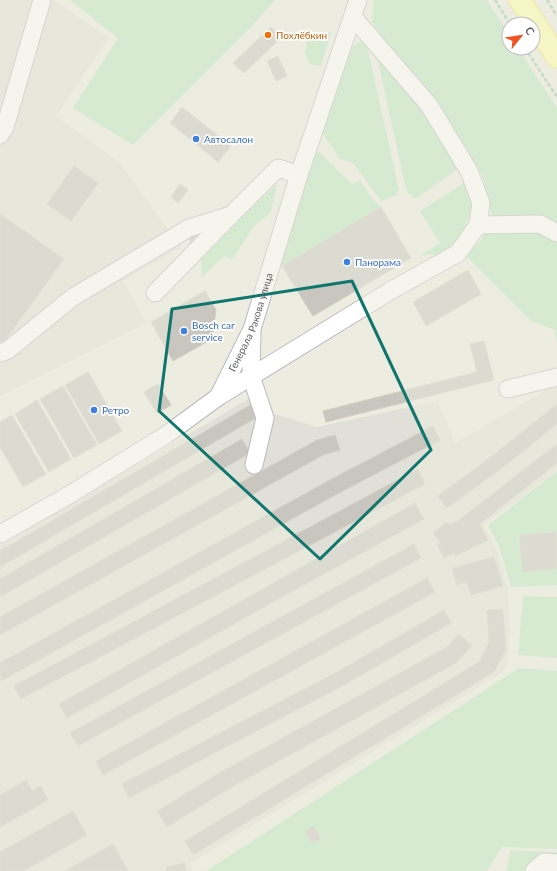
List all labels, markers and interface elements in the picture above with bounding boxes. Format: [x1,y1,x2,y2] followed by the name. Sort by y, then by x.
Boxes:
[501,16,541,56] north arrow
[523,24,538,38] text: С
[276,29,327,41] place label: Похлёбкин
[263,30,273,40] marker: Похлёбкин
[204,133,253,145] place label: Автосалон
[191,134,201,144] marker: Автосалон
[355,256,401,268] place label: Панорама
[342,257,352,267] marker: Панорама
[226,271,275,373] street label: Генерала Ракова улица
[192,319,235,343] place label: Bosch car service
[179,326,189,336] marker: Bosch car service
[102,404,130,416] place label: Ретро
[89,405,99,415] marker: Ретро

